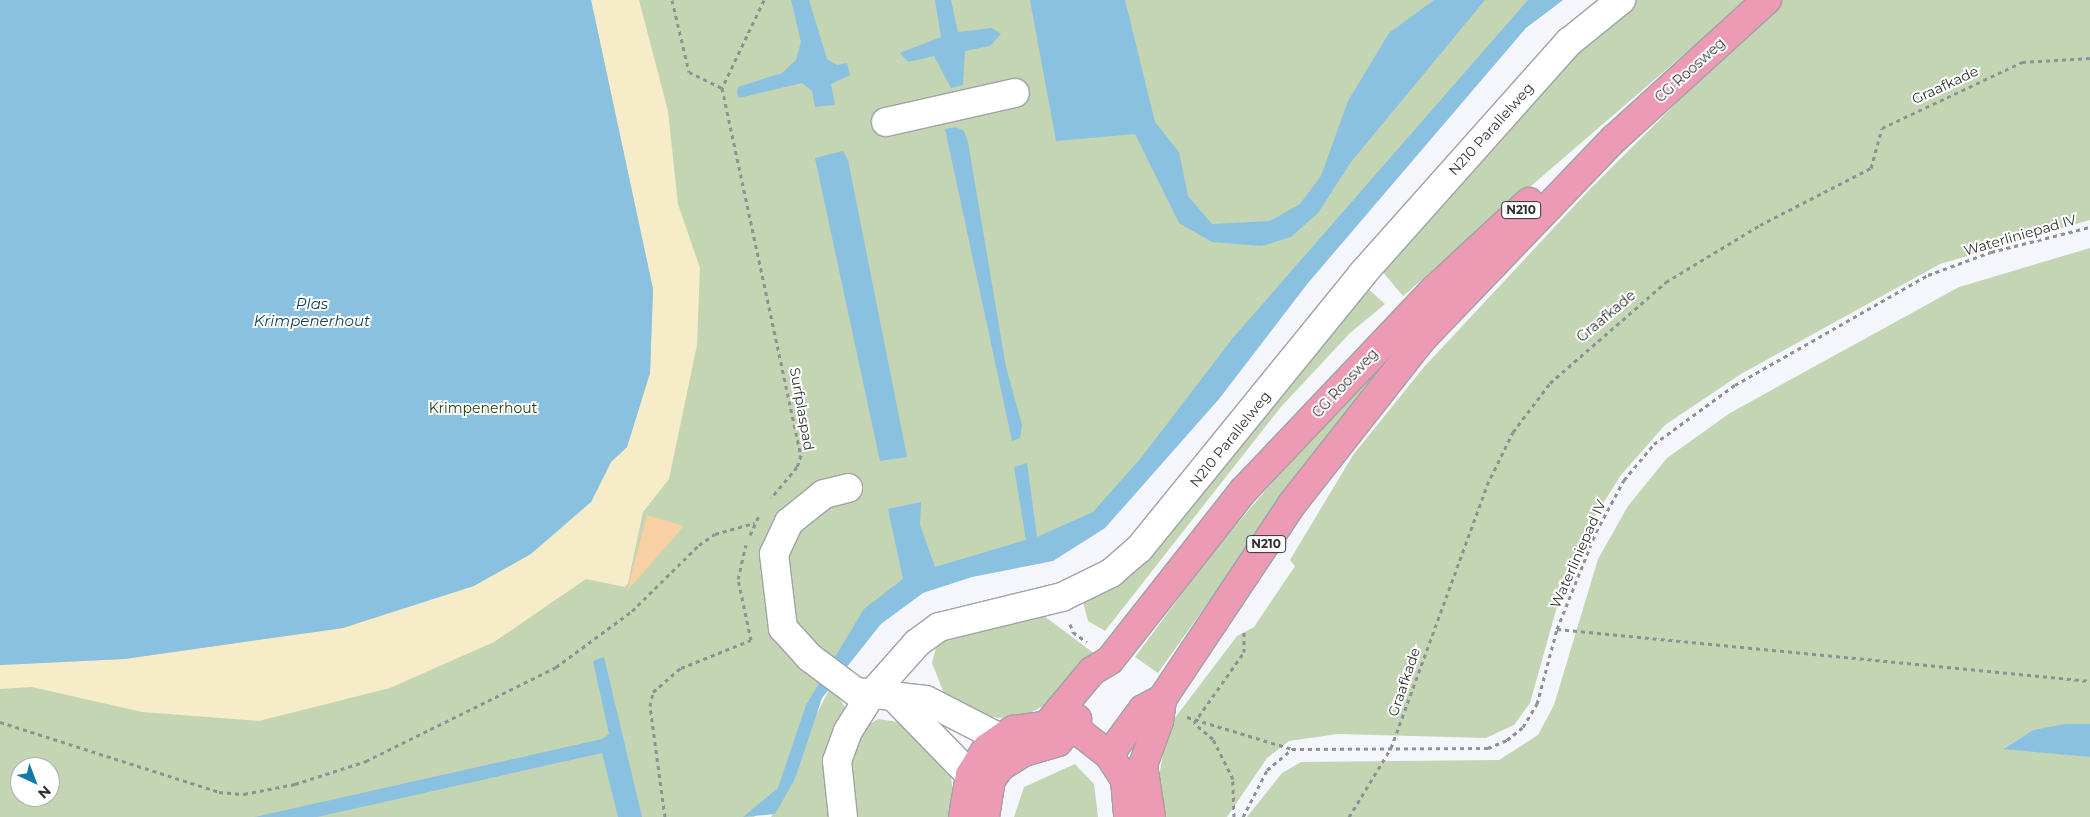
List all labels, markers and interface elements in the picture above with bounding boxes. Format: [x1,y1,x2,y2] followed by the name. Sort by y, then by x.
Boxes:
[1652,34,1728,106] street label: CG Roosweg
[1909,62,1981,108] street label: Graafkade
[1445,79,1537,179] street label: N210 Parallelweg
[1501,200,1541,220] road number: N210
[1962,211,2078,259] street label: Waterliniepad IV
[1573,287,1639,345] street label: Graafkade
[254,294,370,329] water label: Plas Krimpenerhout
[1309,345,1381,421] street label: CG Roosweg
[786,366,818,452] street label: Surfplaspad
[1186,388,1274,490] street label: N210 Parallelweg
[429,400,537,416] park label: Krimpenerhout
[1547,497,1609,611] street label: Waterliniepad IV
[1246,534,1286,554] road number: N210
[1384,645,1424,719] street label: Graafkade
[10,757,60,807] north arrow
[34,782,55,803] text: N

